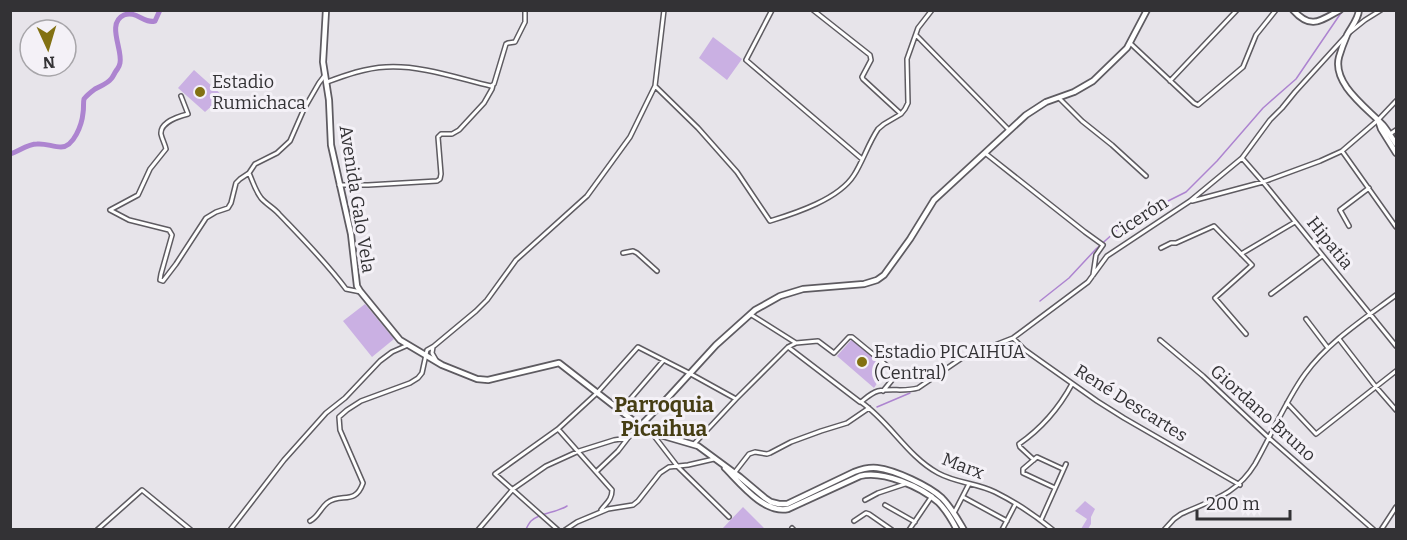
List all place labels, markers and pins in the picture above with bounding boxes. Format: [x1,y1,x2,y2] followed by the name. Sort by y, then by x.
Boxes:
[212,71,306,114] place label: Estadio Rumichaca
[193,85,207,99] marker: Estadio Rumichaca
[874,341,1025,384] place label: Estadio PICAIHUA (Central)
[855,355,869,369] marker: Estadio PICAIHUA (Central)

